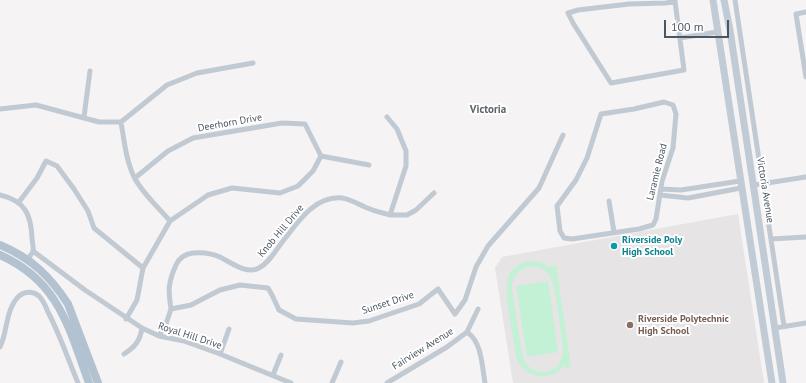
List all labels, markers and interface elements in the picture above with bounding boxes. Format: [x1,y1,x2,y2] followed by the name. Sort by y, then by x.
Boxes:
[666,12,731,38] scale bar
[671,19,704,34] text: 100 m
[470,103,506,117] district label: Victoria
[197,111,263,135] street label: Deerhorn Drive
[644,142,670,202] street label: Laramie Road
[754,156,776,224] street label: Victoria Avenue
[256,202,306,260] street label: Knob Hill Drive
[622,234,682,258] place label: Riverside Poly High School
[609,241,619,251] marker: Riverside Poly High School
[361,289,415,317] street label: Sunset Drive
[638,313,729,336] place label: Riverside Polytechnic High School
[157,320,223,352] street label: Royal Hill Drive
[625,320,635,330] marker: Riverside Polytechnic High School
[390,325,456,373] street label: Fairview Avenue

